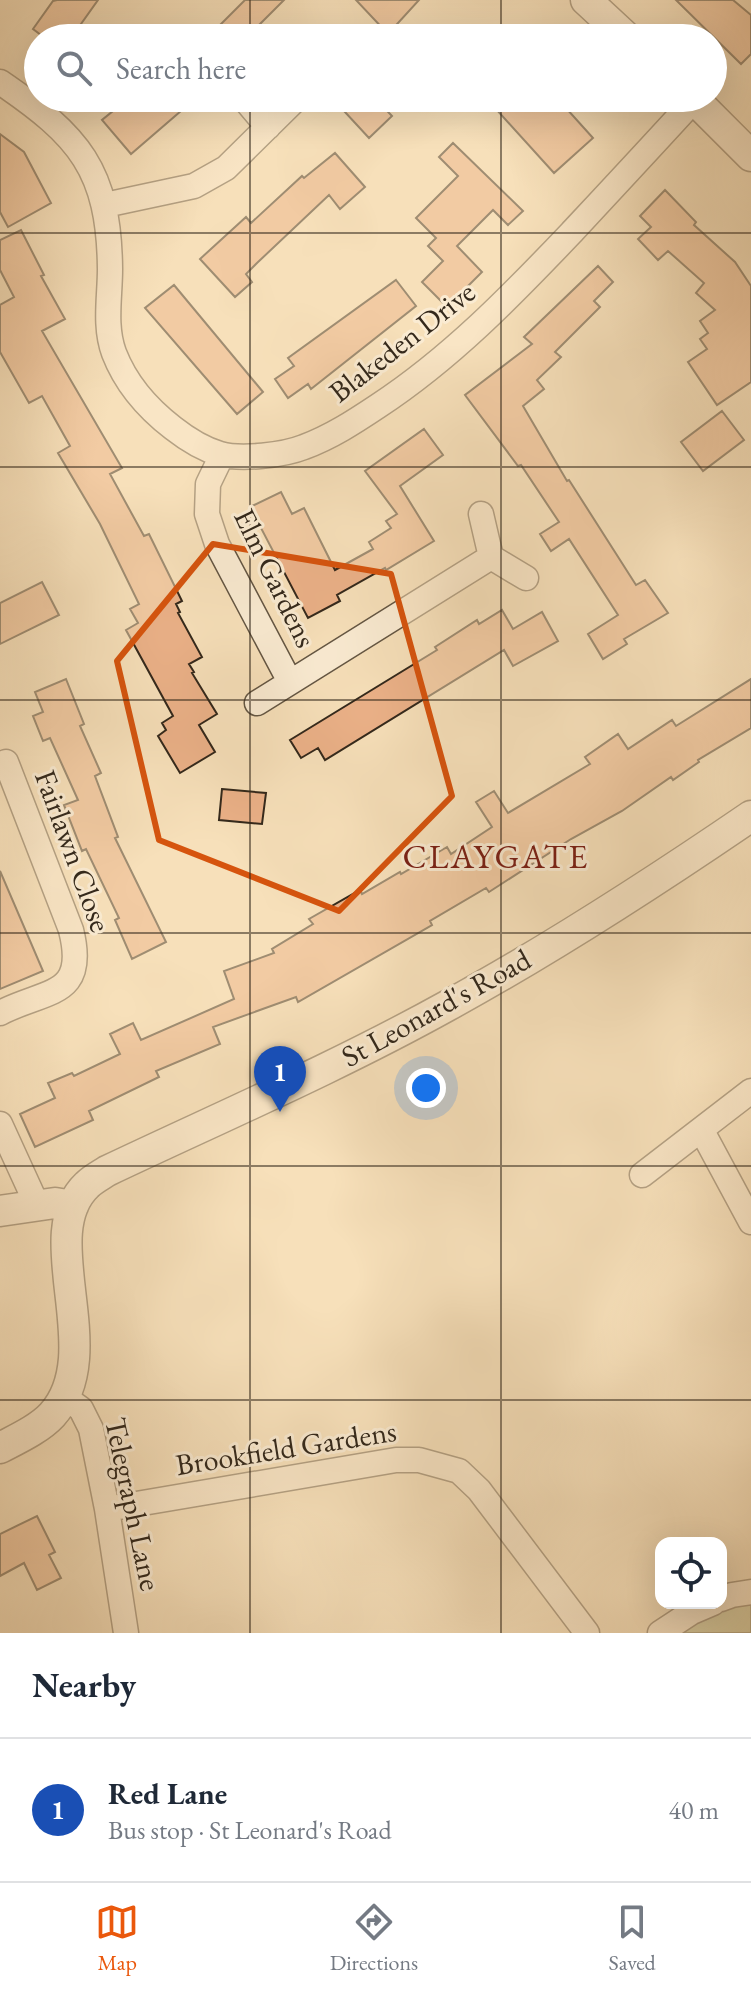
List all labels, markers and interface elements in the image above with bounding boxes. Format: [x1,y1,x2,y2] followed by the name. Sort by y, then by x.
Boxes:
[24,24,727,112] search box
[52,46,96,90] icon: search
[116,49,246,88] text: Search here
[321,272,483,411] street label: Blakeden Drive
[225,502,326,654] street label: Elm Gardens
[26,765,121,937] street label: Fairlawn Close
[403,834,590,878] district label: CLAYGATE
[334,939,538,1076] street label: St Leonard's Road
[254,1046,306,1112] pin: 1
[406,1068,446,1108] your location
[173,1411,399,1484] street label: Brookfield Gardens
[96,1414,171,1594] street label: Telegraph Lane
[655,1537,727,1609] map controls
[655,1537,727,1609] button: locate
[32,1663,136,1707] text: Nearby
[108,1774,227,1813] text: Red Lane
[51,1793,65,1827] text: 1
[669,1793,719,1827] text: 40 m
[108,1813,392,1847] text: Bus stop · St Leonard's Road
[95,1900,139,1977] tab: Map
[330,1900,418,1977] tab: Directions
[609,1900,656,1977] tab: Saved

